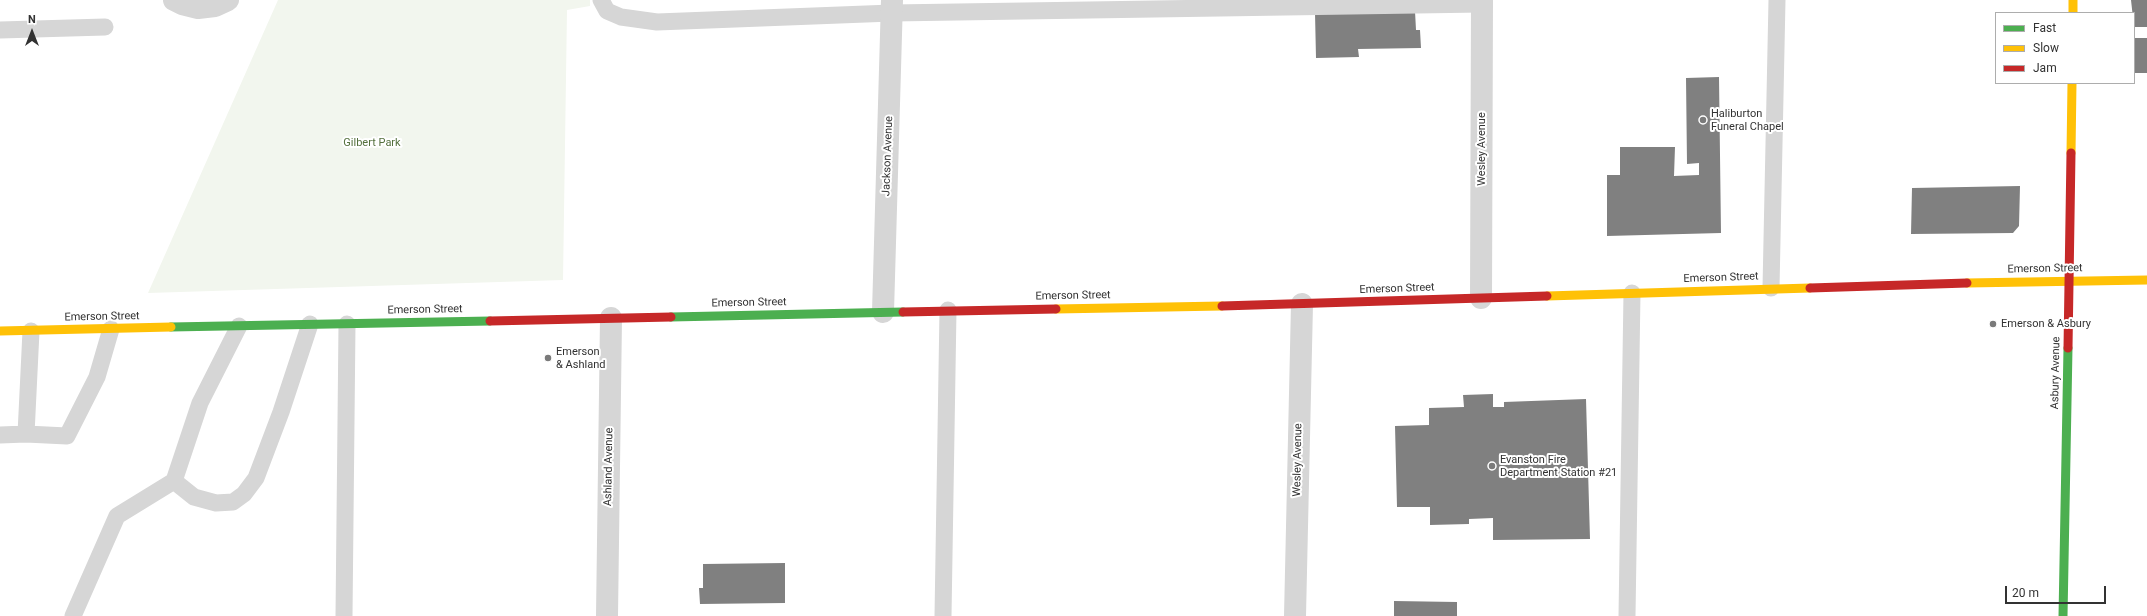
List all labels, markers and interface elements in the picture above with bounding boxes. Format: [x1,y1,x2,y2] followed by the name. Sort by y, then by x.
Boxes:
[12,12,52,52] north arrow
[1995,12,2135,84] legend
[28,13,36,26] text: N
[2033,21,2056,35] text: Fast
[2033,41,2059,55] text: Slow
[2033,61,2057,75] text: Jam
[1711,107,1784,133] place label: Haliburton Funeral Chapel
[1475,112,1489,186] street label: Wesley Avenue
[1698,115,1708,125] marker: Haliburton Funeral Chapel
[880,116,896,196] street label: Jackson Avenue
[343,136,401,150] park label: Gilbert Park
[2007,262,2083,276] street label: Emerson Street
[1683,270,1759,286] street label: Emerson Street
[1359,281,1435,297] street label: Emerson Street
[1035,289,1111,303] street label: Emerson Street
[711,296,787,310] street label: Emerson Street
[387,303,463,317] street label: Emerson Street
[64,310,140,324] street label: Emerson Street
[2001,317,2091,331] place label: Emerson & Asbury
[1988,319,1998,329] marker: Emerson & Asbury
[2049,336,2063,410] street label: Asbury Avenue
[556,345,605,371] place label: Emerson & Ashland
[543,353,553,363] marker: Emerson & Ashland
[1291,423,1305,497] street label: Wesley Avenue
[602,428,616,506] street label: Ashland Avenue
[1500,453,1617,479] place label: Evanston Fire Department Station #21
[1487,461,1497,471] marker: Evanston Fire Department Station #21
[2007,578,2108,604] scale bar
[2012,586,2039,600] text: 20 m

